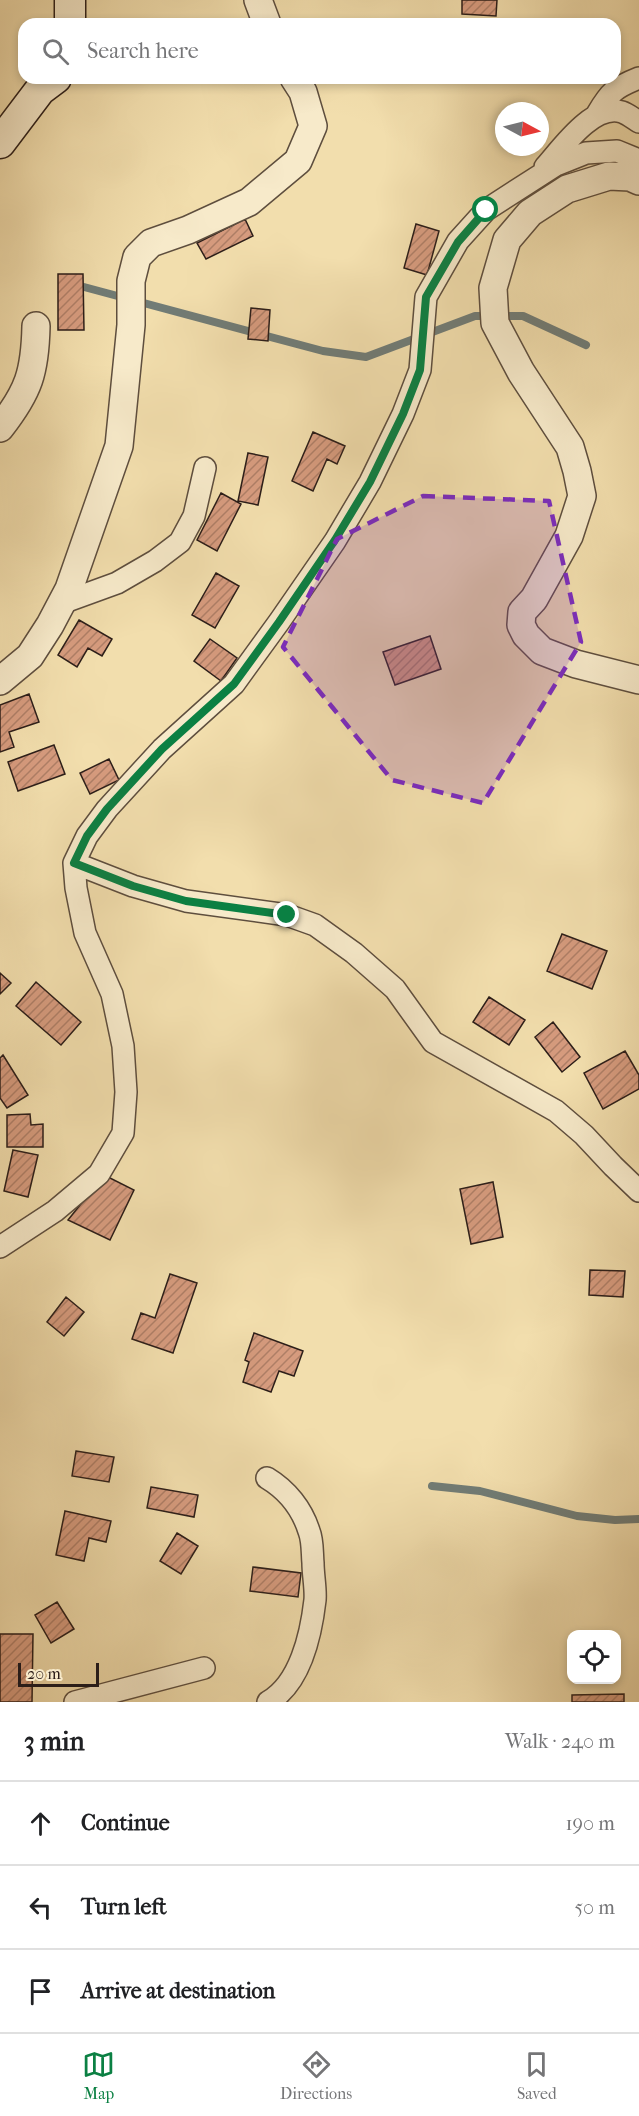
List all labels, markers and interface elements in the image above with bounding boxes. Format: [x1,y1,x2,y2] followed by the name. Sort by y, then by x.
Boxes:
[18,18,621,84] search box
[39,35,72,68] icon: search
[87,38,199,64] text: Search here
[495,102,549,156] north arrow
[472,196,498,222] route start
[273,901,299,927] route end
[567,1630,621,1684] map controls
[567,1630,621,1684] button: locate
[18,1660,99,1688] scale bar
[27,1664,61,1683] text: 20 m
[24,1726,85,1757] text: 3 min
[505,1730,615,1753] text: Walk · 240 m
[24,1807,57,1840] icon: ahead
[81,1810,170,1836] text: Continue
[565,1812,615,1835] text: 190 m
[24,1891,57,1924] icon: left
[81,1894,167,1920] text: Turn left
[574,1896,615,1919] text: 50 m
[24,1975,57,2008] icon: arrive
[81,1978,275,2004] text: Arrive at destination
[82,2048,115,2103] tab: Map
[280,2048,352,2103] tab: Directions
[517,2048,557,2103] tab: Saved

